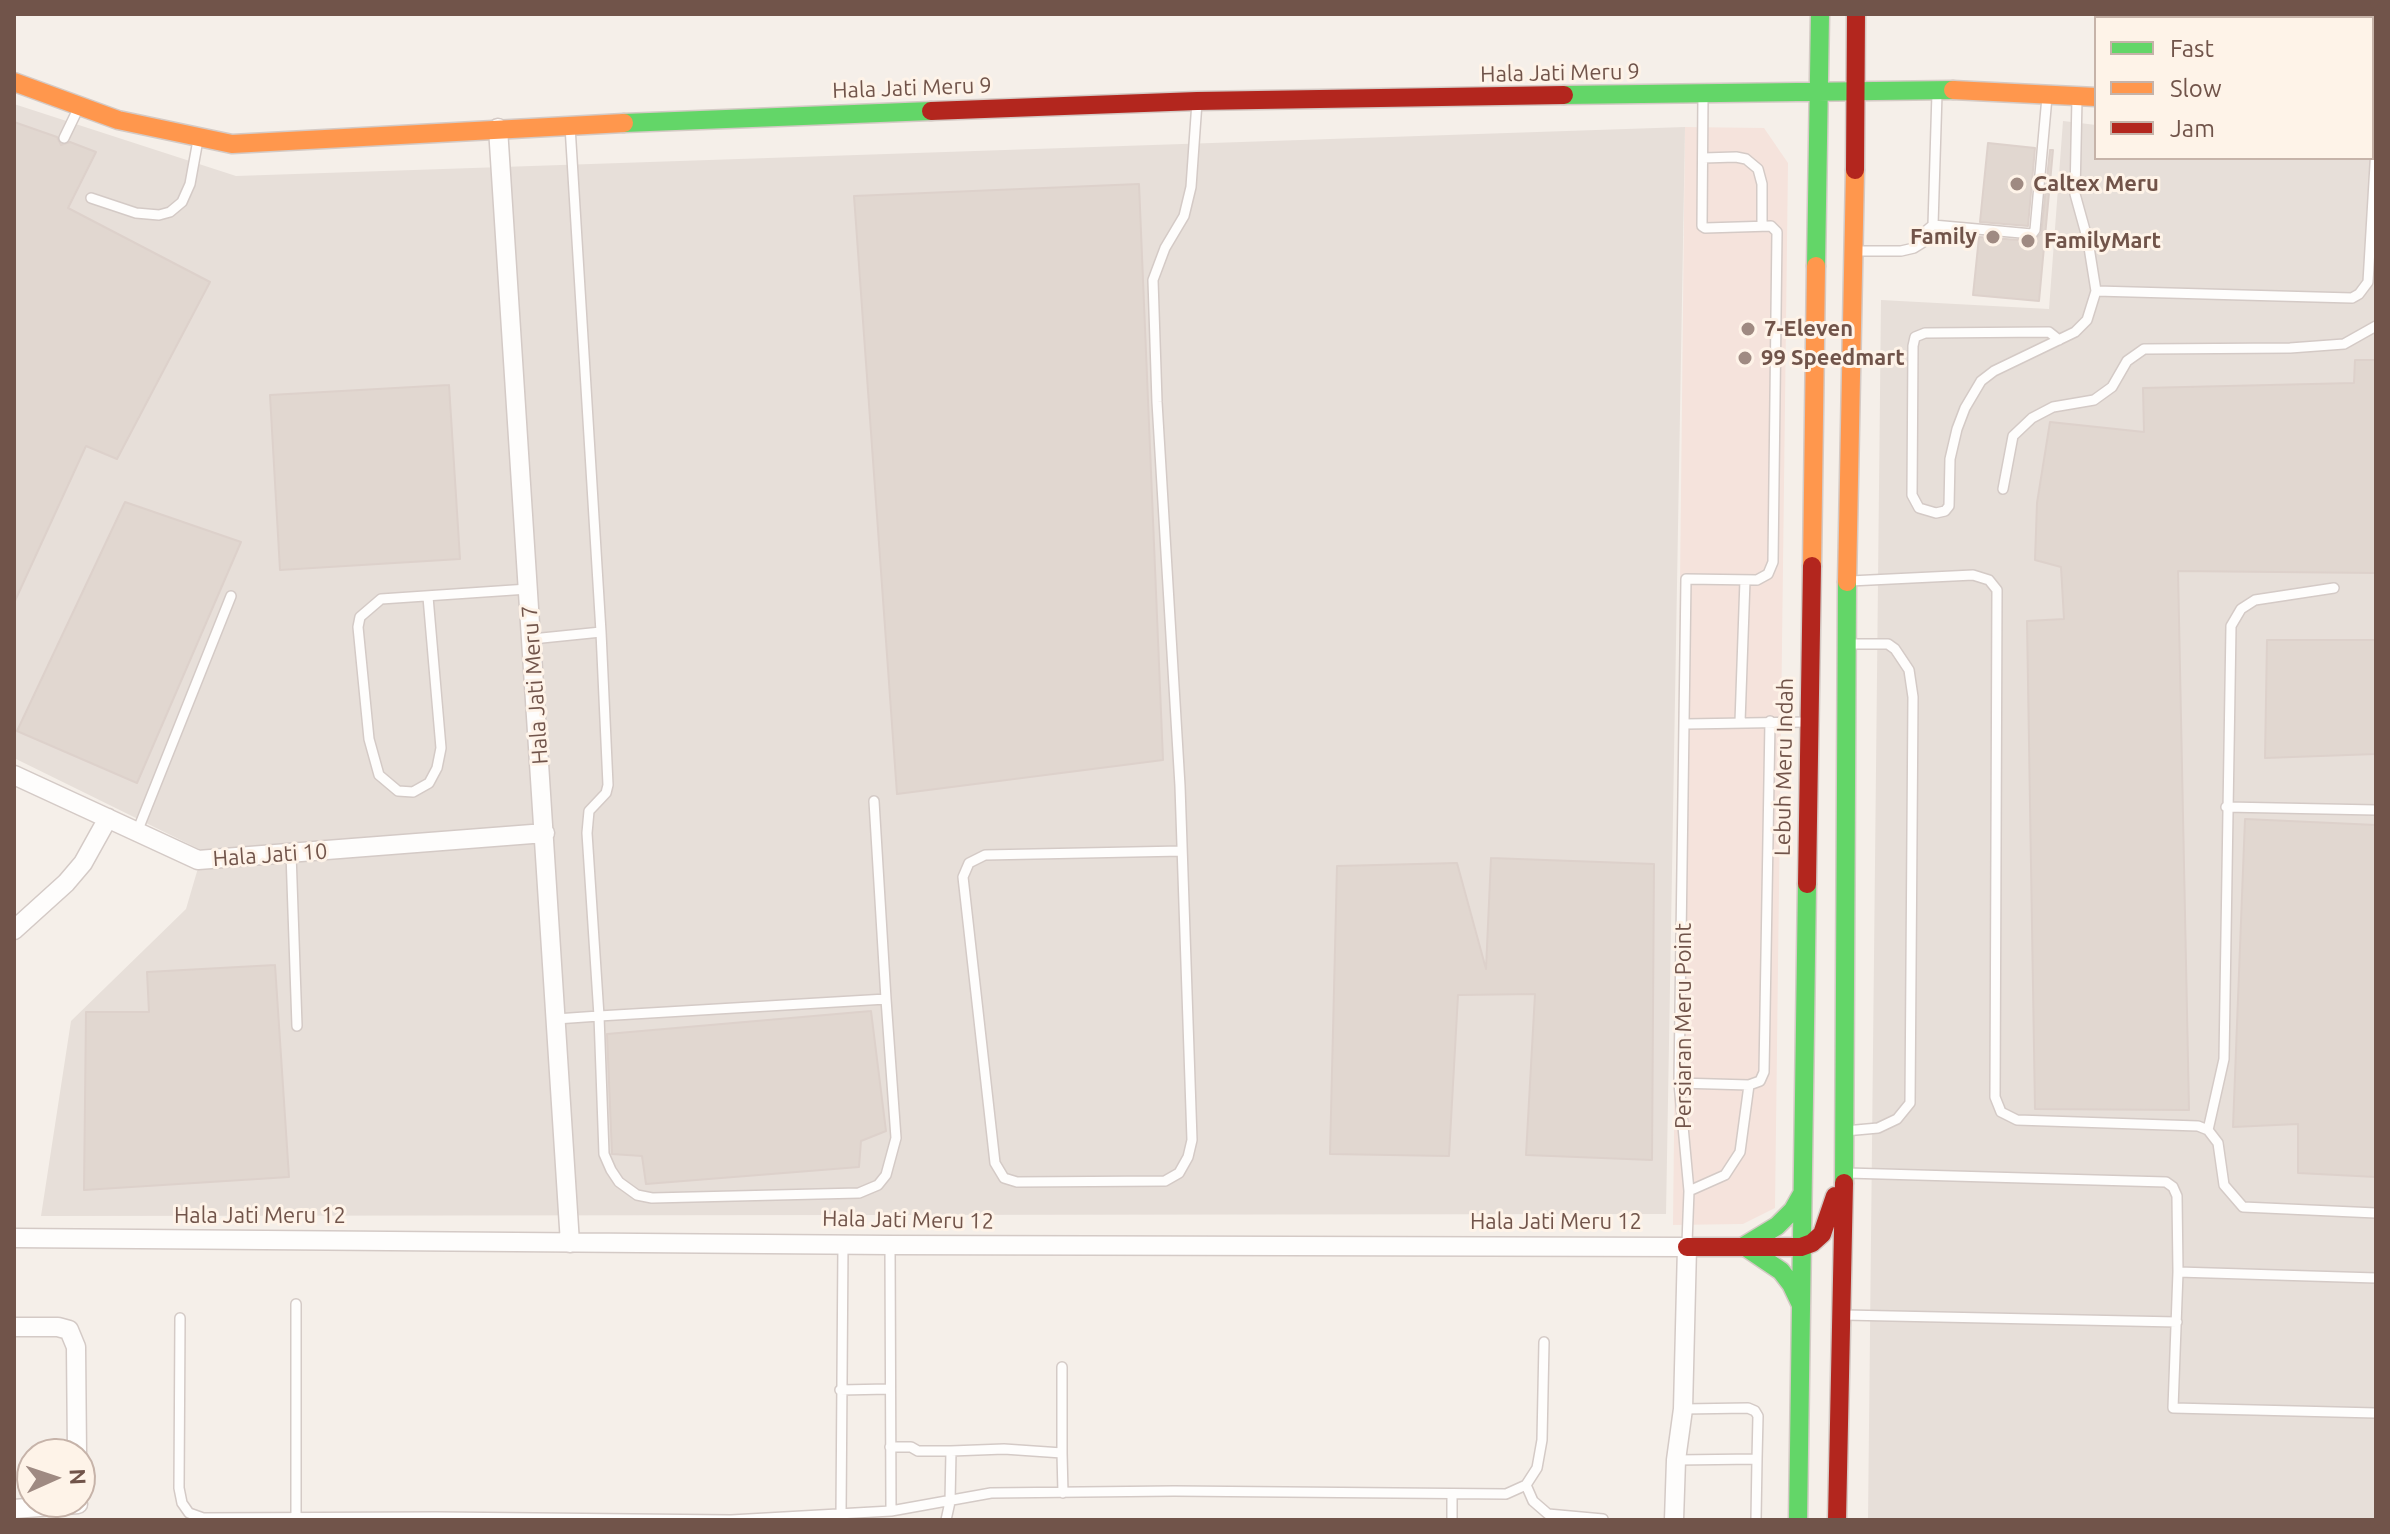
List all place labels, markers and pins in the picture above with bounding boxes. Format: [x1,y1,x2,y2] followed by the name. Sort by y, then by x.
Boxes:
[2033,171,2159,197] place label: Caltex Meru
[2008,175,2026,193] marker: Caltex Meru
[1910,224,1977,250] place label: Family
[1984,228,2002,246] marker: Family
[2044,228,2161,254] place label: FamilyMart
[2019,232,2037,250] marker: FamilyMart
[1764,316,1853,342] place label: 7-Eleven
[1739,320,1757,338] marker: 7-Eleven
[1761,345,1905,371] place label: 99 Speedmart
[1736,349,1754,367] marker: 99 Speedmart

